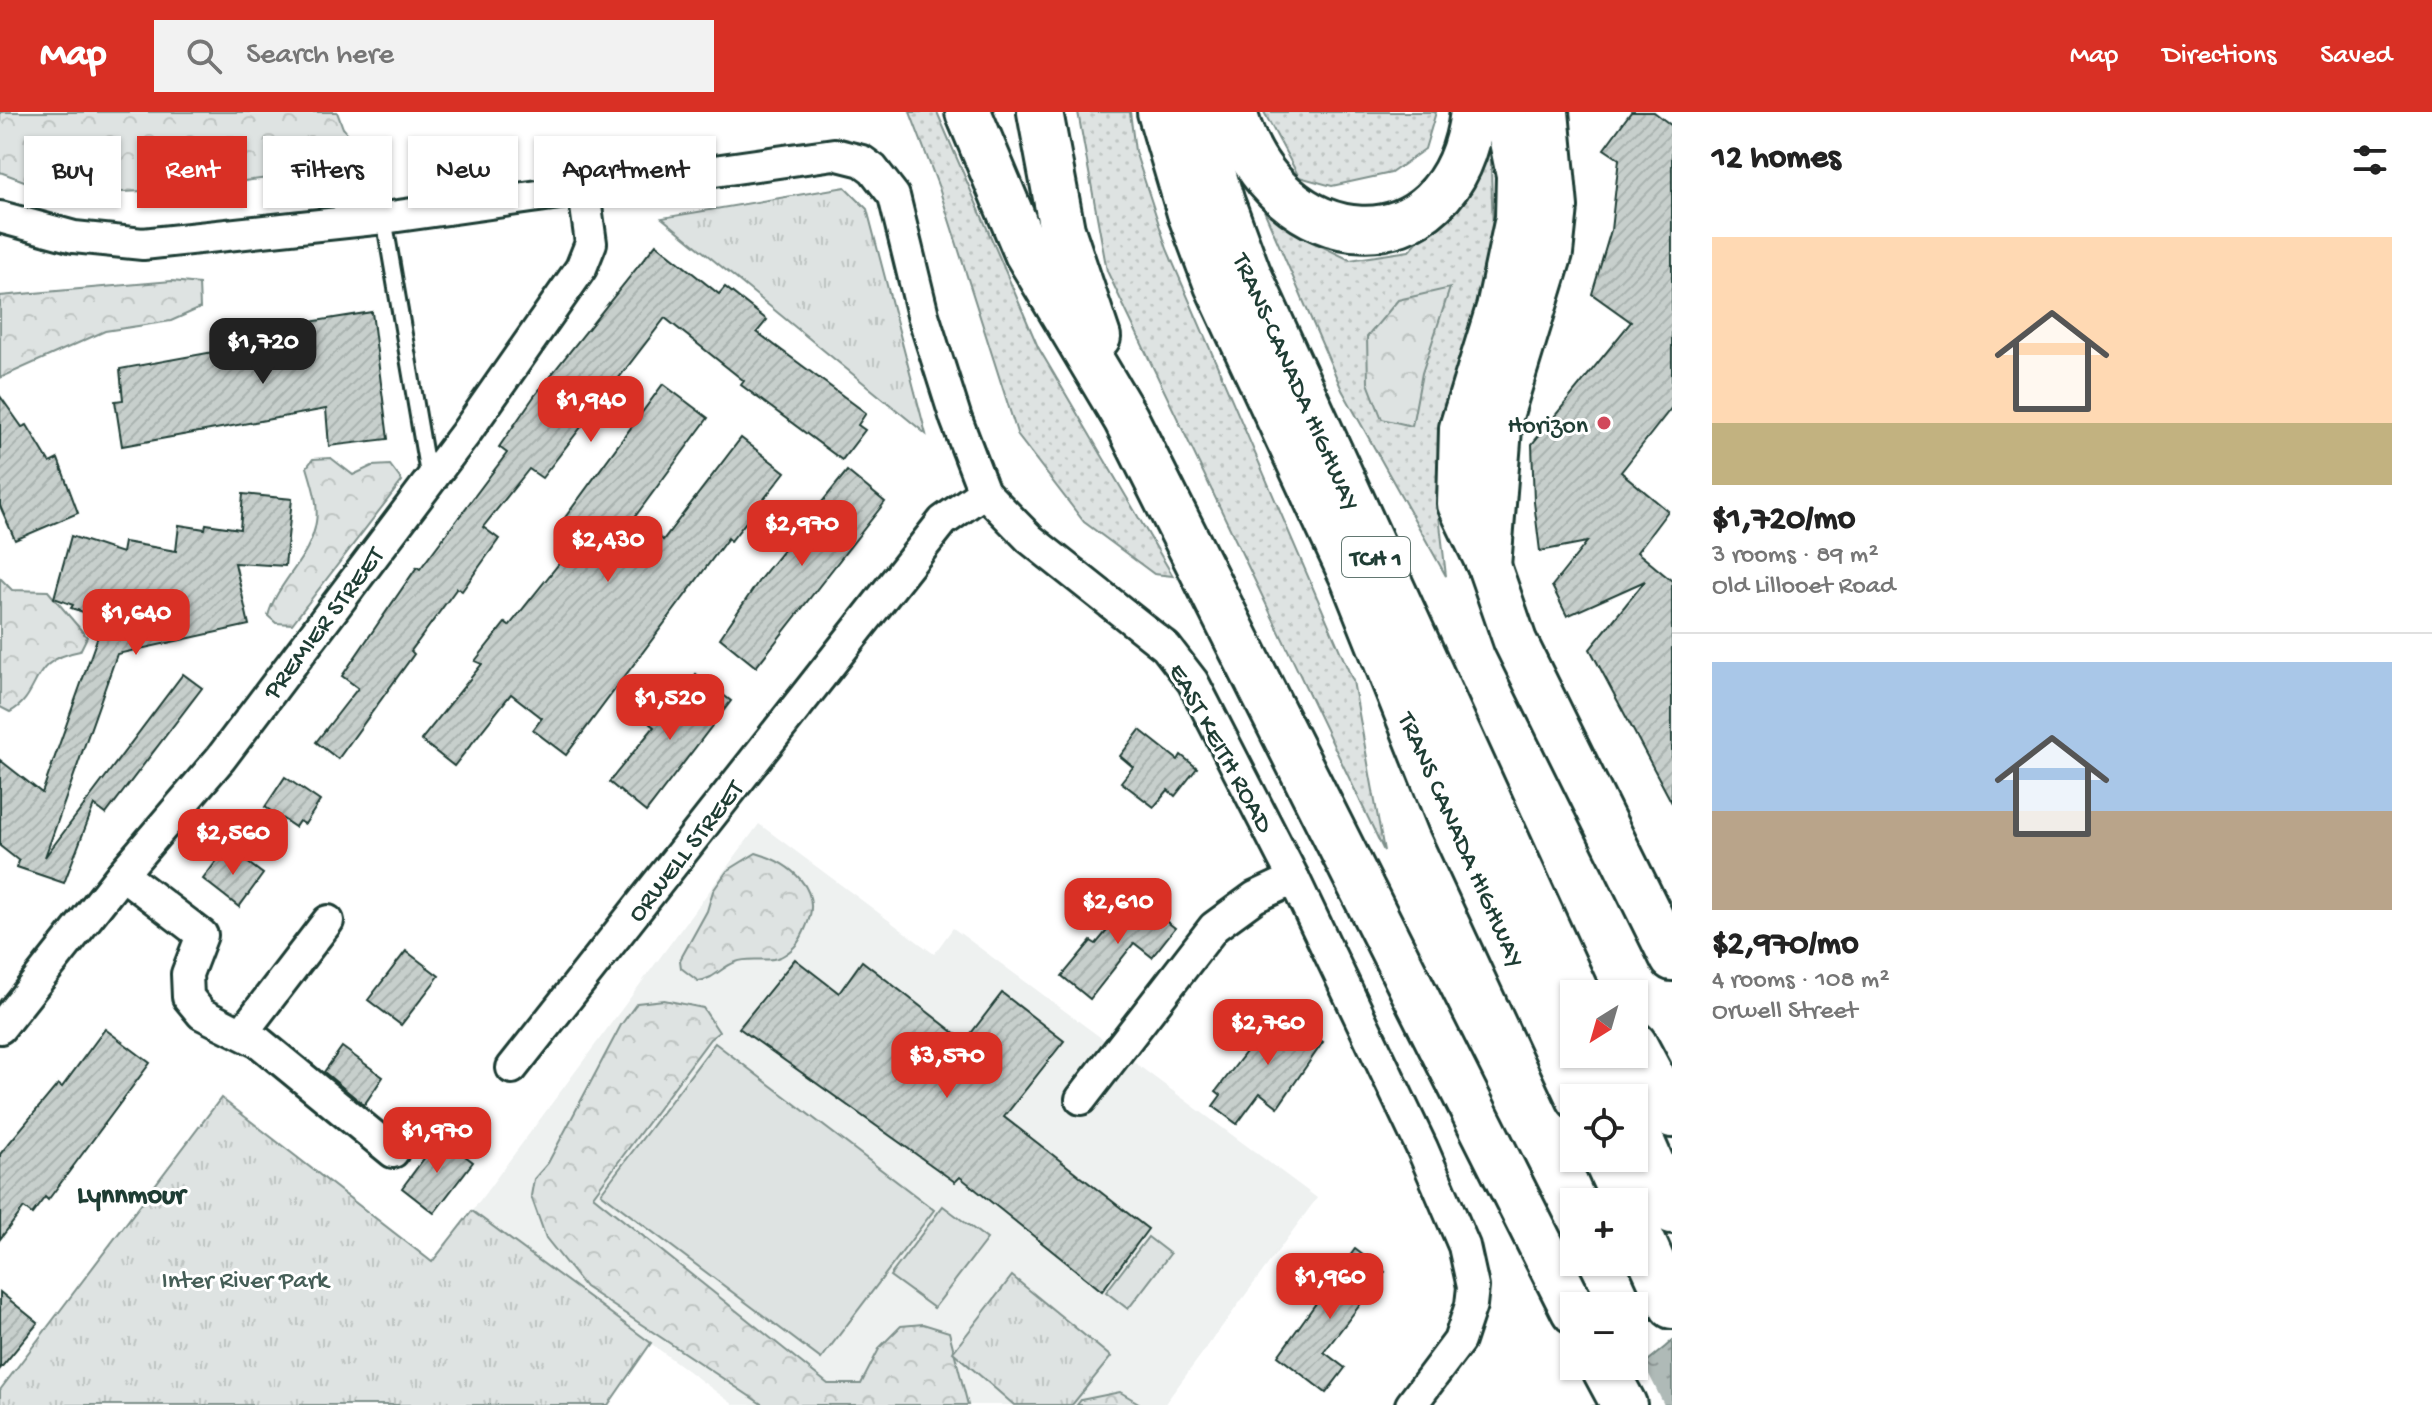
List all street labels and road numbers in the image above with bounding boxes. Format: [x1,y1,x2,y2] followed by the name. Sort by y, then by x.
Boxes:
[1222,248,1365,516] street label: TRANS-CANADA HIGHWAY
[1342,537,1410,577] road number: TCH 1
[258,542,393,708] street label: PREMIER STREET
[1160,659,1278,839] street label: EAST KEITH ROAD
[1388,707,1529,973] street label: TRANS CANADA HIGHWAY
[623,775,753,930] street label: ORWELL STREET

